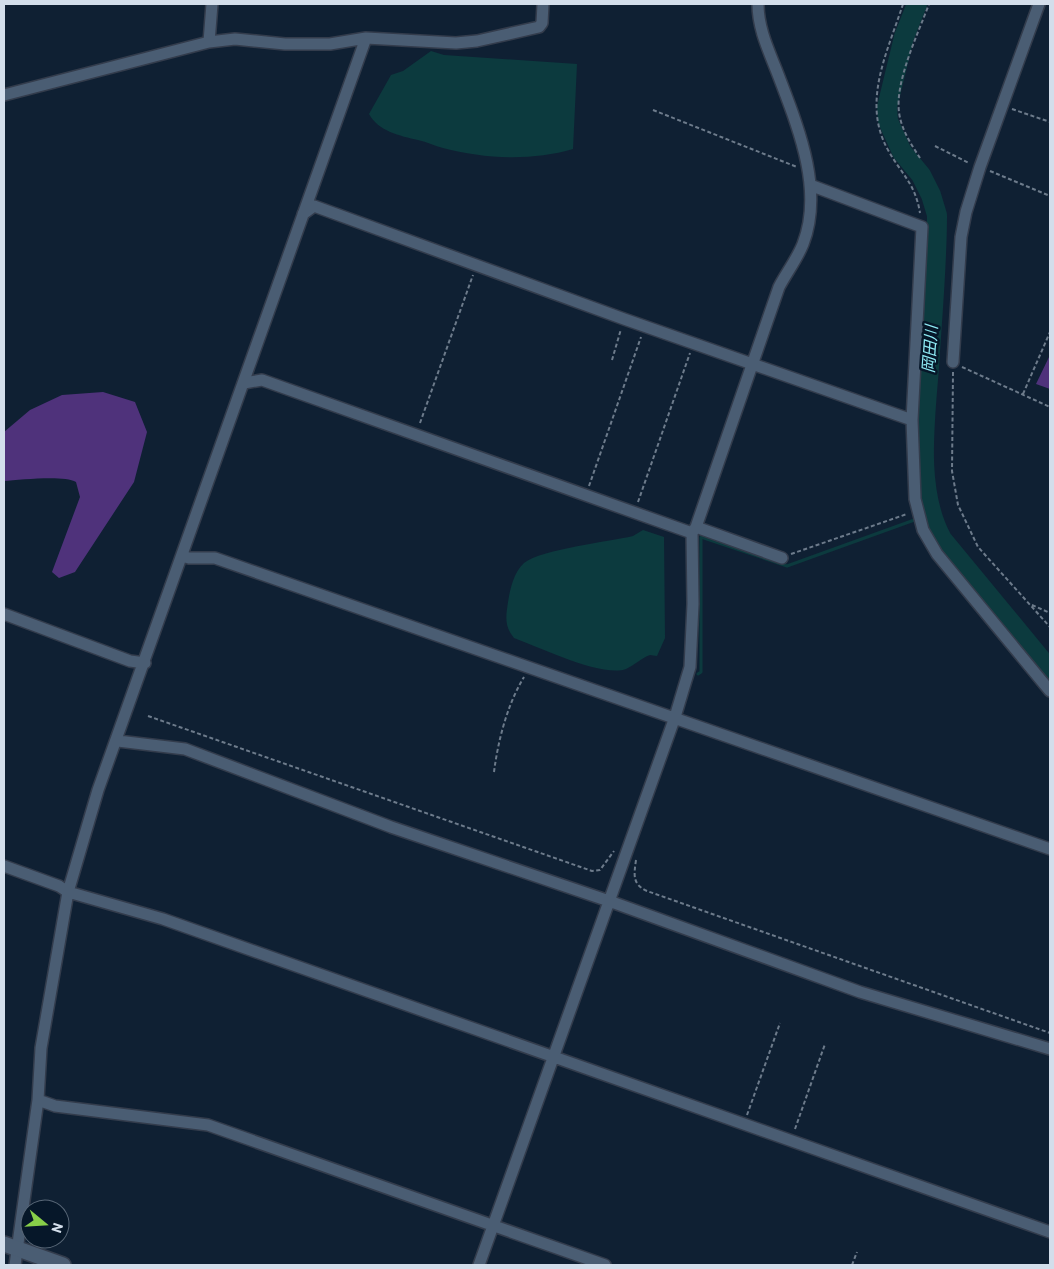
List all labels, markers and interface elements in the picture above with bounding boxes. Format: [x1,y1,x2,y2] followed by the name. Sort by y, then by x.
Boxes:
[918,322,940,374] water label: 岡田川
[20,1199,70,1249] north arrow
[48,1221,67,1235] text: N

